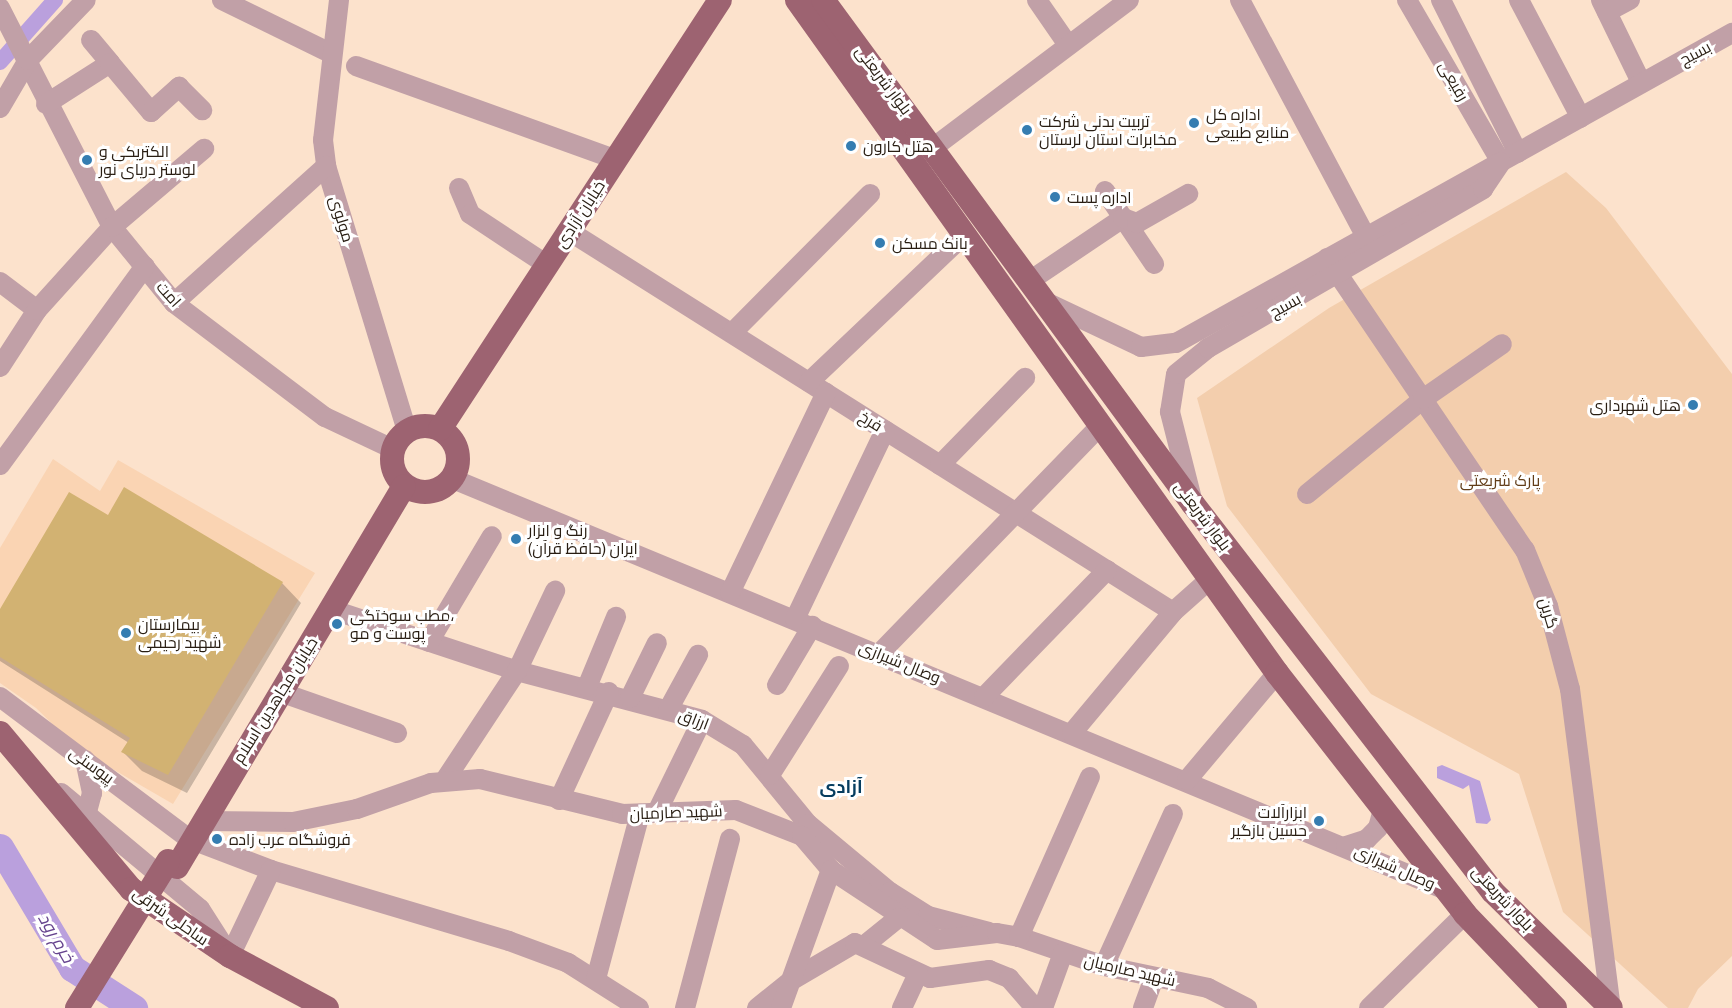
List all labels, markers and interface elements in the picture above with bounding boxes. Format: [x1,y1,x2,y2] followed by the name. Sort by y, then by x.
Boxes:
[1676,37,1714,69] street label: بسیج
[852,42,916,118] street label: بلوار شریعتی
[1435,58,1473,104] street label: رفیعی
[1206,104,1289,142] place label: اداره کل منابع طبیعی
[1039,111,1177,149] place label: تربیت بدنی شرکت مخابرات استان لرستان
[1187,116,1201,130] marker: اداره کل منابع طبیعی
[1020,123,1034,137] marker: تربیت بدنی شرکت مخابرات استان لرستان
[863,136,934,156] place label: هتل کارون
[844,139,858,153] marker: هتل کارون
[99,141,196,179] place label: الکتریکی و لوستر دریای نور
[80,153,94,167] marker: الکتریکی و لوستر دریای نور
[551,177,609,251] street label: خیابان آزادی
[1067,187,1132,207] place label: اداره پست
[1048,190,1062,204] marker: اداره پست
[326,193,358,245] street label: مولوی
[892,233,968,253] place label: بانک مسکن
[873,236,887,250] marker: بانک مسکن
[153,277,185,311] street label: امت
[1266,289,1304,321] street label: بسیج
[1590,395,1681,415] place label: هتل شهرداری
[1686,398,1700,412] marker: هتل شهرداری
[856,407,886,435] street label: فرخ
[1460,470,1540,490] park label: پارک شریعتی
[1171,478,1235,554] street label: بلوار شریعتی
[528,520,638,558] place label: رنگ و ابزار ایران (حافظ قرآن)
[509,532,523,546] marker: رنگ و ابزار ایران (حافظ قرآن)
[1535,595,1563,631] street label: گرین
[350,605,454,643] place label: مطب سوختگی، پوست و مو
[138,614,221,652] place label: بیمارستان شهید رحیمی
[328,615,346,633] marker: مطب سوختگی، پوست و مو
[119,626,133,640] marker: بیمارستان شهید رحیمی
[228,633,322,767] street label: خیابان مجاهدین اسلام
[856,637,944,687] street label: وصال شیرازی
[676,705,712,733] street label: ارزاق
[66,742,118,788] street label: پیوستی
[819,776,863,798] district label: آزادی
[629,801,723,823] street label: شهید صارمیان
[1231,802,1307,840] place label: ابزارآلات حسین بازگیر
[1312,814,1326,828] marker: ابزارآلات حسین بازگیر
[229,829,351,849] place label: فروشگاه عرب زاده
[210,832,224,846] marker: فروشگاه عرب زاده
[1352,841,1438,893] street label: وصال شیرازی
[1468,862,1538,934] street label: بلوار شریعتی
[129,883,213,949] street label: ساحلی شرقی
[33,909,79,967] water label: خرم رود
[1082,950,1178,990] street label: شهید صارمیان

